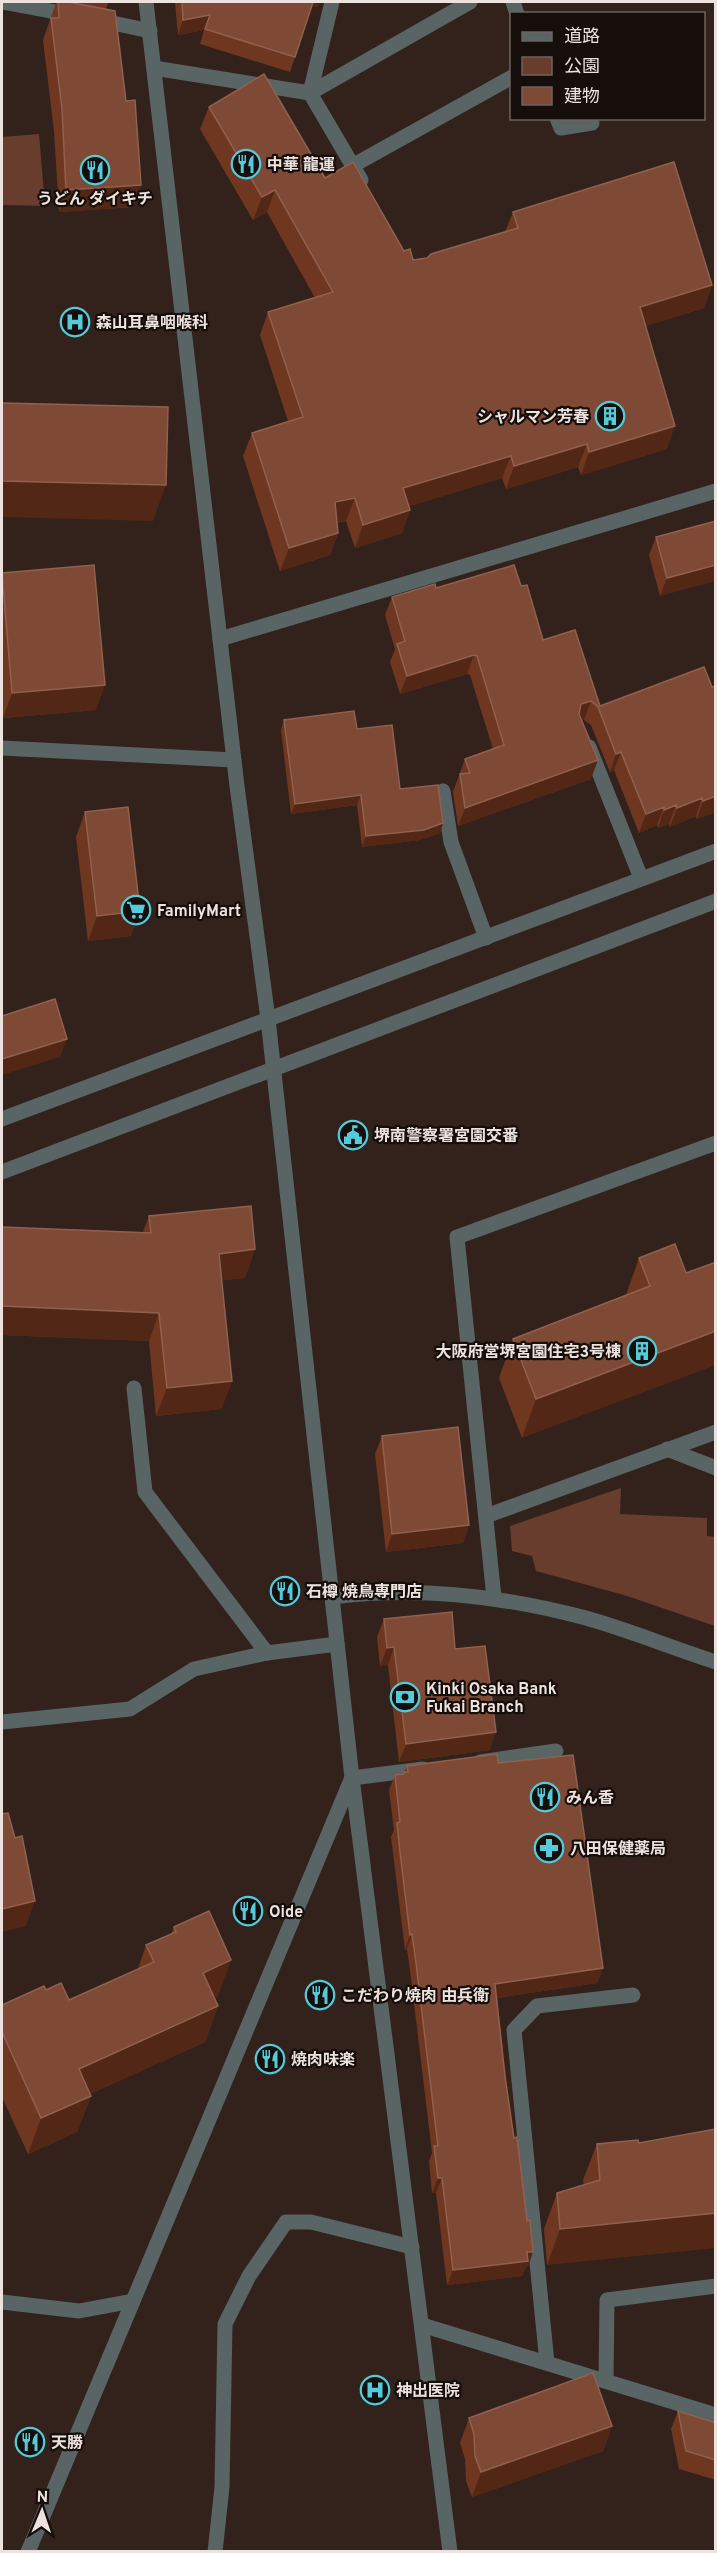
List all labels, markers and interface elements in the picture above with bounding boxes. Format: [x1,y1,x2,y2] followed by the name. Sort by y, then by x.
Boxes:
[510,12,705,120] legend
[564,26,600,49] text: 道路
[564,56,600,79] text: 公園
[564,86,600,109] text: 建物
[230,148,262,180] restaurant icon: 中華 龍運
[79,154,111,186] restaurant icon: うどん ダイキチ
[267,156,335,176] place label: 中華 龍運
[37,190,153,210] place label: うどん ダイキチ
[59,306,91,338] hospital icon: 森山耳鼻咽喉科
[96,314,208,334] place label: 森山耳鼻咽喉科
[594,400,626,432] building icon: シャルマン芳春
[477,408,589,428] place label: シャルマン芳春
[120,894,152,926] supermarket icon: FamilyMart
[157,902,241,922] place label: FamilyMart
[337,1119,369,1151] public building icon: 堺南警察署宮園交番
[374,1127,518,1147] place label: 堺南警察署宮園交番
[626,1335,658,1367] building icon: 大阪府営堺宮園住宅3号棟
[435,1342,621,1363] place label: 大阪府営堺宮園住宅3号棟
[269,1575,301,1607] restaurant icon: 石樽 焼鳥専門店
[306,1582,422,1603] place label: 石樽 焼鳥専門店
[426,1680,557,1718] place label: Kinki Osaka Bank Fukai Branch
[389,1681,421,1713] bank icon: Kinki Osaka Bank Fukai Branch
[529,1781,561,1813] restaurant icon: みん香
[566,1789,614,1809] place label: みん香
[533,1832,565,1864] pharmacy icon: 八田保健薬局
[570,1840,666,1860] place label: 八田保健薬局
[232,1895,264,1927] restaurant icon: Oide
[269,1903,303,1923] place label: Oide
[304,1979,336,2011] restaurant icon: こだわり焼肉 由兵衛
[341,1987,489,2007] place label: こだわり焼肉 由兵衛
[254,2043,286,2075] restaurant icon: 焼肉味楽
[291,2051,355,2071] place label: 焼肉味楽
[359,2374,391,2406] hospital icon: 神出医院
[396,2381,460,2402] place label: 神出医院
[14,2426,46,2458] restaurant icon: 天勝
[51,2434,83,2454] place label: 天勝
[12,2481,72,2541] north arrow
[36,2488,49,2508] text: N

